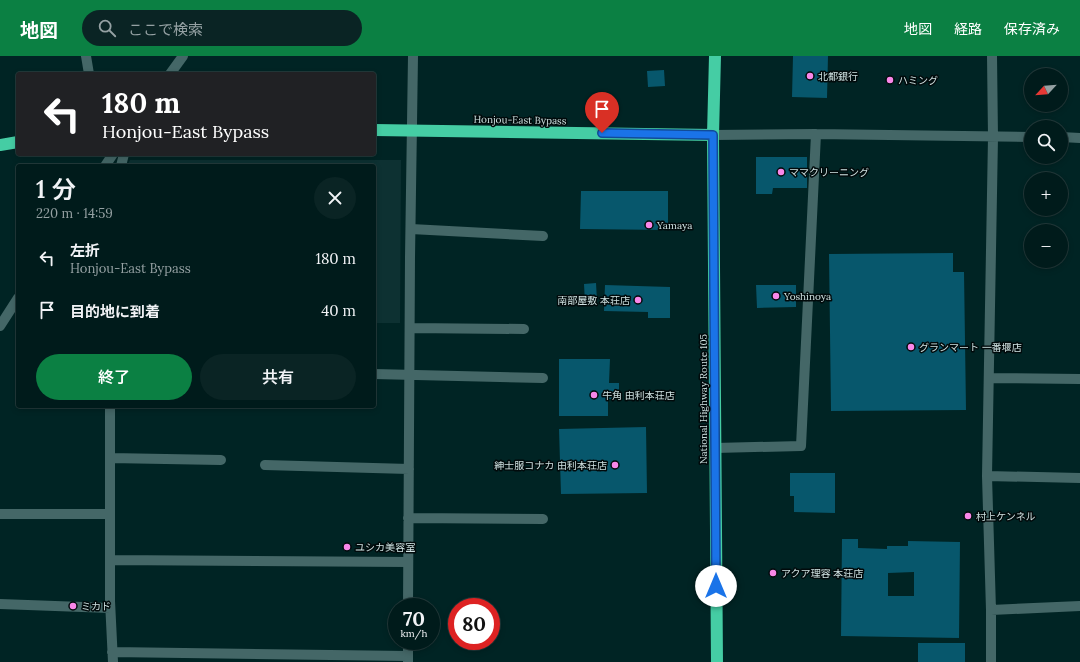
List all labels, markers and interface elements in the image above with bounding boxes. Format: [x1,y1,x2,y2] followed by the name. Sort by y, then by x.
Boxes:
[82,10,362,46] search box
[96,17,118,39] icon: search
[20,18,58,42] text: 地図
[128,20,203,39] text: ここで検索
[904,20,932,38] text: 地図
[954,20,982,38] text: 経路
[1004,20,1060,38] text: 保存済み
[1024,68,1068,112] north arrow
[1024,68,1068,268] map controls
[818,70,858,83] place label: 北都銀行
[805,71,815,81] marker: 北都銀行
[898,74,938,87] place label: ハミング
[885,75,895,85] marker: ハミング
[102,85,180,121] text: 180 m
[36,88,88,140] icon: left
[585,92,619,133] pin
[591,98,613,120] icon: arrive
[473,113,567,127] street label: Honjou-East Bypass
[102,120,269,143] text: Honjou-East Bypass
[1024,120,1068,164] button: search
[789,166,869,179] place label: ママクリーニング
[776,167,786,177] marker: ママクリーニング
[1024,172,1068,216] button: +
[36,174,76,205] text: 1 分
[314,177,356,219] button: close
[36,205,113,222] text: 220 m · 14:59
[656,219,692,232] place label: Yamaya
[644,220,654,230] marker: Yamaya
[1024,224,1068,268] button: −
[70,241,100,260] text: 左折
[36,247,58,269] icon: left
[315,249,356,268] text: 180 m
[70,260,191,277] text: Honjou-East Bypass
[783,290,831,303] place label: Yoshinoya
[771,291,781,301] marker: Yoshinoya
[557,294,630,307] place label: 南部屋敷 本荘店
[633,295,643,305] marker: 南部屋敷 本荘店
[36,299,58,321] icon: arrive
[321,301,356,320] text: 40 m
[70,302,160,321] text: 目的地に到着
[697,334,710,464] street label: National Highway Route 105
[919,341,1022,354] place label: グランマート 一番堰店
[906,342,916,352] marker: グランマート 一番堰店
[36,354,192,400] button: 終了
[200,354,356,400] button: 共有
[602,389,675,402] place label: 牛角 由利本荘店
[589,390,599,400] marker: 牛角 由利本荘店
[494,459,607,472] place label: 紳士服コナカ 由利本荘店
[610,460,620,470] marker: 紳士服コナカ 由利本荘店
[976,510,1036,523] place label: 村上ケンネル
[963,511,973,521] marker: 村上ケンネル
[355,541,415,554] place label: ユシカ美容室
[342,542,352,552] marker: ユシカ美容室
[695,565,737,607] position arrow
[781,567,863,580] place label: アクア理容 本荘店
[768,568,778,578] marker: アクア理容 本荘店
[448,598,500,650] speed limit sign: 80
[81,600,111,613] place label: ミカド
[68,601,78,611] marker: ミカド
[403,606,425,631] text: 70
[400,627,428,640] text: km/h

